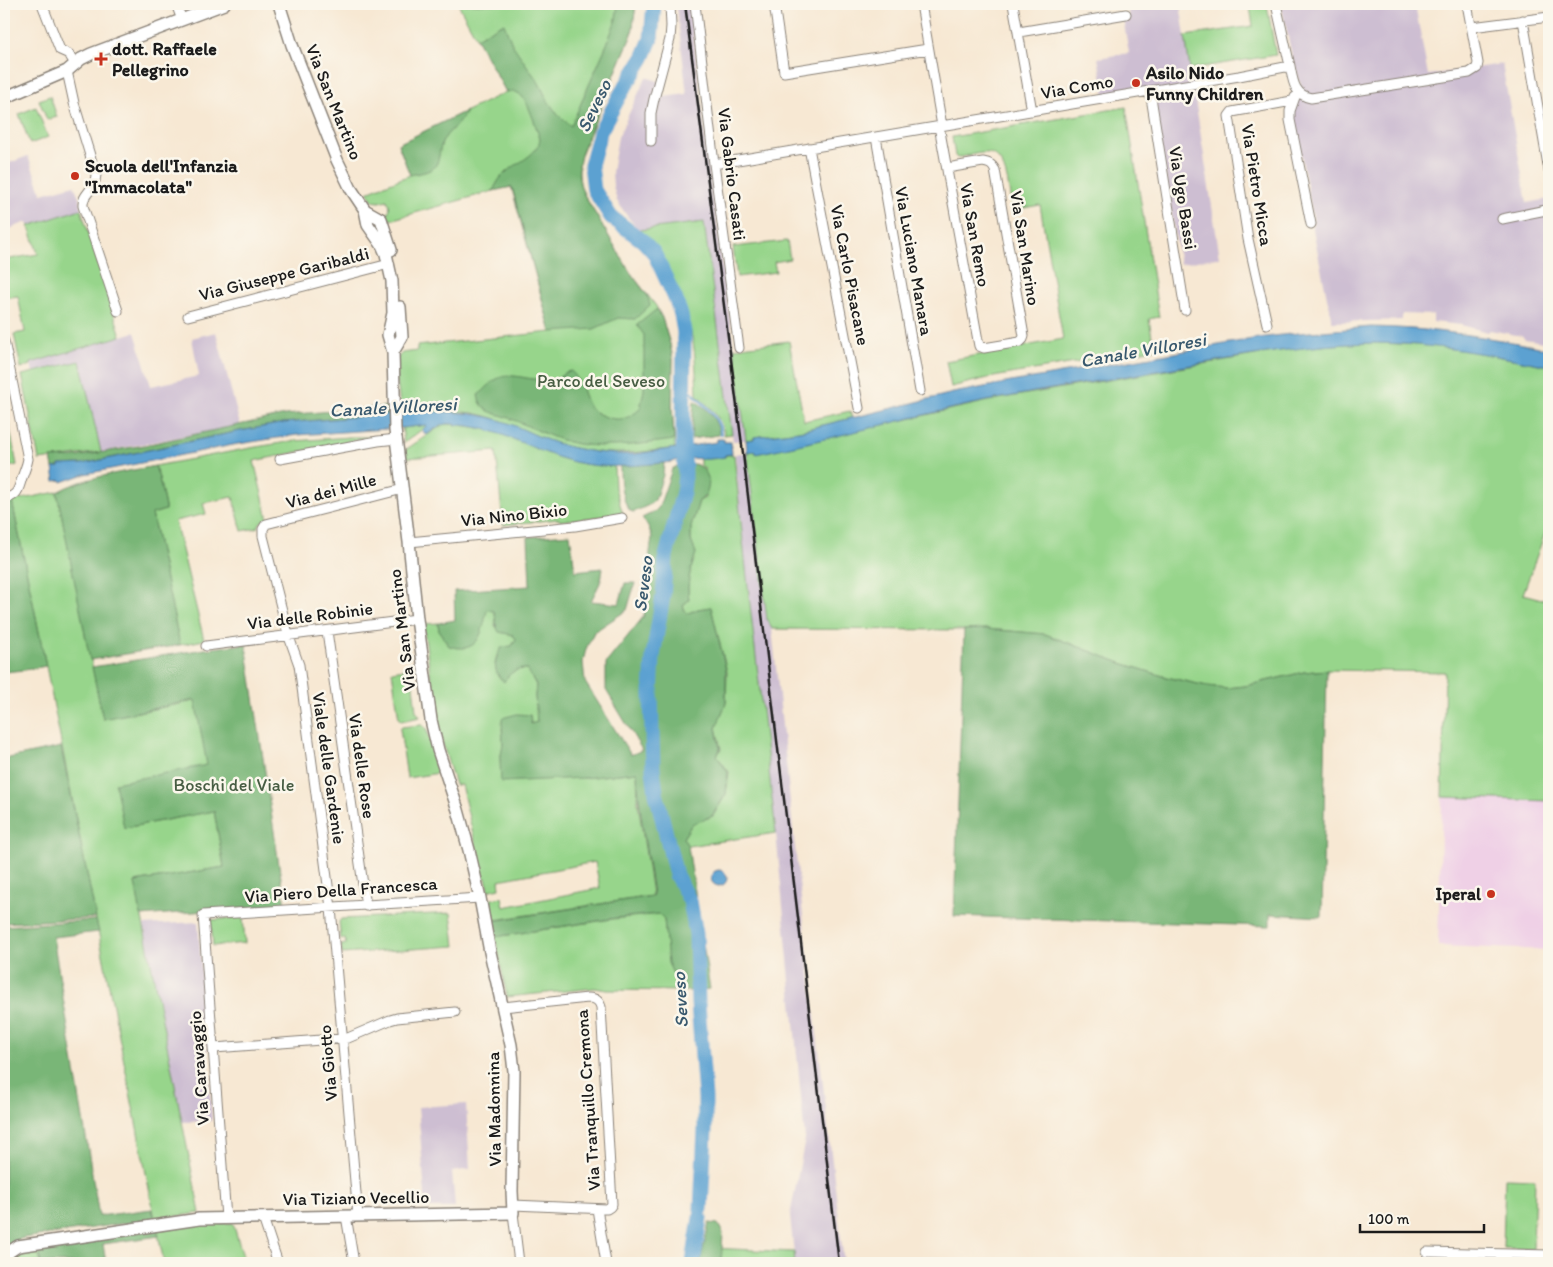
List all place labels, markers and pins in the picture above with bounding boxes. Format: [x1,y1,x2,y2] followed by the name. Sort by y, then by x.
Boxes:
[112,38,217,81] place label: dott. Raffaele Pellegrino
[94,52,108,66] marker: dott. Raffaele Pellegrino
[1145,62,1264,105] place label: Asilo Nido Funny Children
[1130,77,1142,89] marker: Asilo Nido Funny Children
[85,155,238,198] place label: Scuola dell'Infanzia "Immacolata"
[69,170,81,182] marker: Scuola dell'Infanzia "Immacolata"
[1435,883,1482,905] place label: Iperal
[1485,888,1497,900] marker: Iperal

